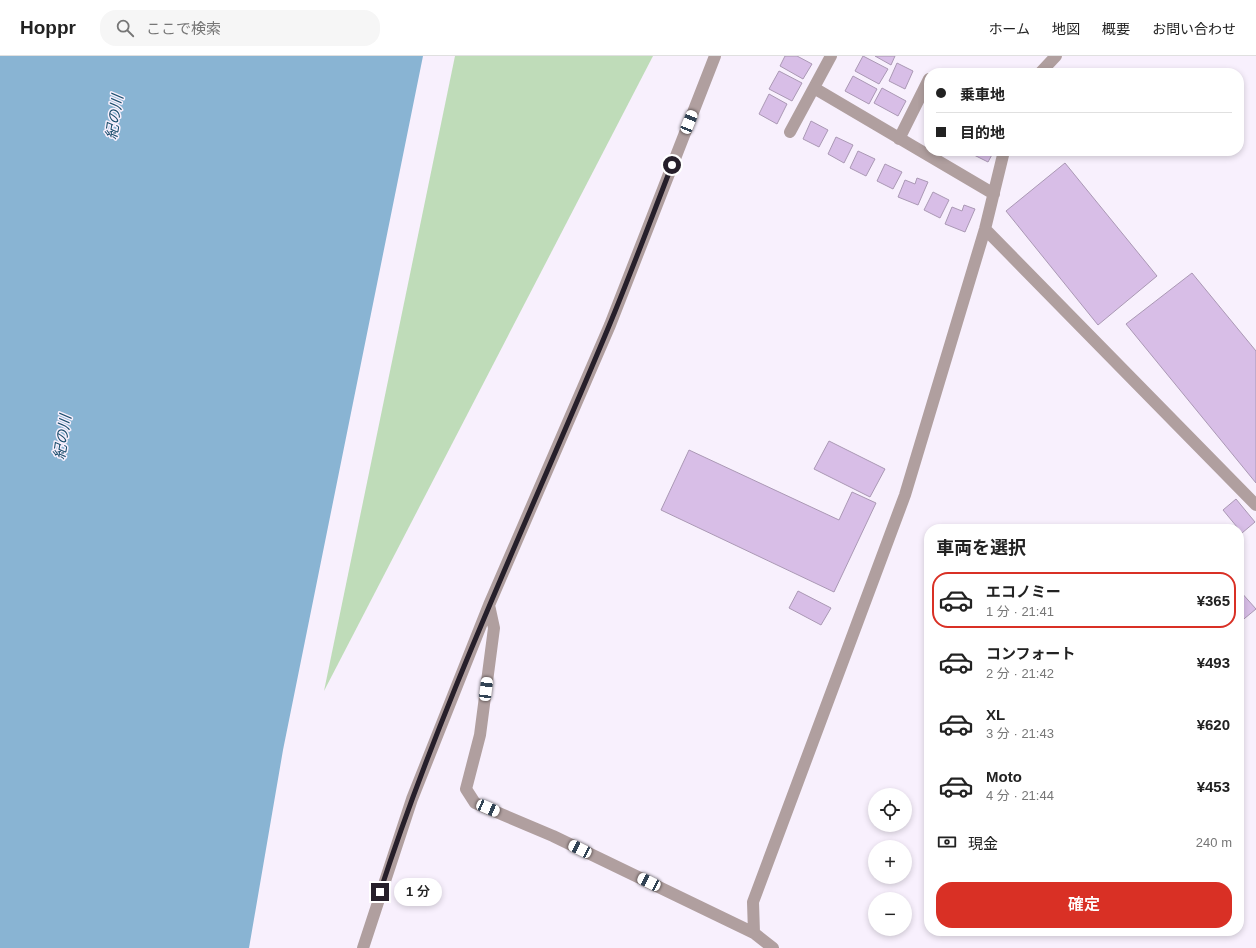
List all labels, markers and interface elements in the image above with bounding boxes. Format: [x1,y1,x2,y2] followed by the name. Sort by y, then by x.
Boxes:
[100,10,380,46] search box
[20,17,76,38] text: Hoppr
[114,17,136,39] icon: search
[146,20,221,37] text: ここで検索
[988,21,1030,37] text: ホーム
[1052,21,1080,37] text: 地図
[1102,21,1130,37] text: 概要
[1152,21,1236,37] text: お問い合わせ
[960,86,1005,103] text: 乗車地
[102,91,126,141] water label: 紀の川
[679,109,699,135] car
[960,124,1005,141] text: 目的地
[663,156,681,174] route start
[50,411,74,461] water label: 紀の川
[936,538,1026,558] text: 車両を選択
[938,582,974,618] icon: car
[986,583,1061,600] text: エコノミー
[1197,592,1230,609] text: ¥365
[986,604,1054,619] text: 1 分 · 21:41
[938,644,974,680] icon: car
[986,645,1076,662] text: コンフォート
[1197,654,1230,671] text: ¥493
[986,666,1054,681] text: 2 分 · 21:42
[479,676,493,702] car
[938,706,974,742] icon: car
[986,706,1005,723] text: XL
[1197,716,1230,733] text: ¥620
[986,726,1054,741] text: 3 分 · 21:43
[938,768,974,804] icon: car
[986,768,1022,785] text: Moto
[1197,778,1230,795] text: ¥453
[868,788,912,936] map controls
[868,788,912,832] button: locate
[986,788,1054,803] text: 4 分 · 21:44
[475,798,501,818] car
[936,831,958,853] icon: cash
[968,835,998,852] text: 現金
[1196,835,1232,850] text: 240 m
[567,838,593,860] car
[868,840,912,884] button: +
[636,871,662,893] car
[394,878,442,906] callout: 1 分
[936,882,1232,928] button: 確定
[371,883,389,901] route end
[406,884,430,899] text: 1 分
[868,892,912,936] button: −

